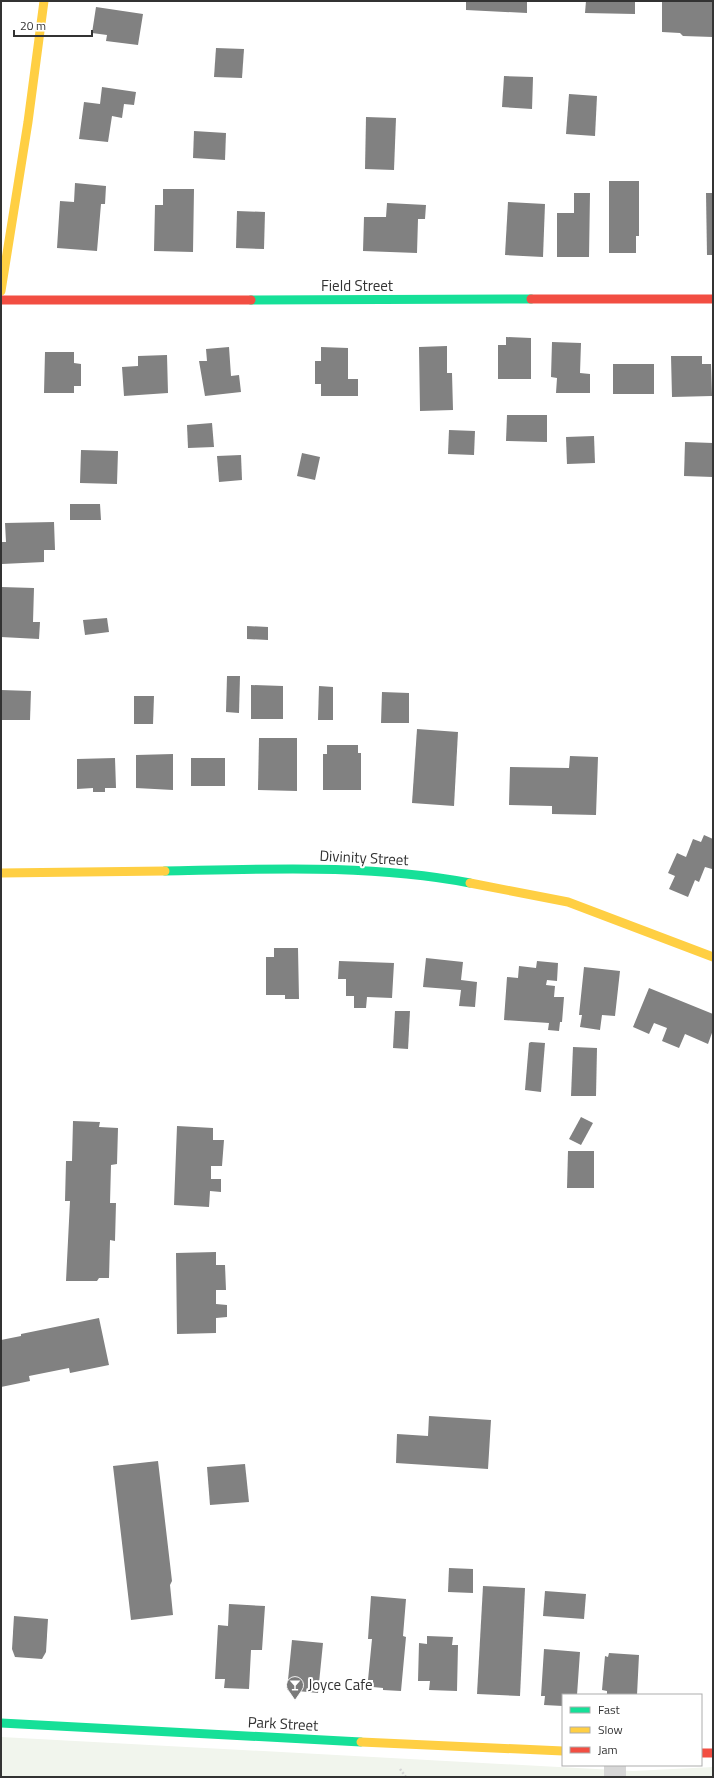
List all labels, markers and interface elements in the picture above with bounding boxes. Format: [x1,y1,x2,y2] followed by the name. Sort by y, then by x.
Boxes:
[14,12,92,38] scale bar
[20,16,46,35] text: 20 m
[321,274,394,297] street label: Field Street
[319,844,410,871] street label: Divinity Street
[308,1673,373,1696] place label: Joyce Cafe
[285,1675,305,1700] bar icon: Joyce Cafe
[562,1694,702,1766] legend
[598,1700,621,1719] text: Fast
[247,1710,320,1737] street label: Park Street
[598,1720,623,1739] text: Slow
[598,1740,618,1759] text: Jam

